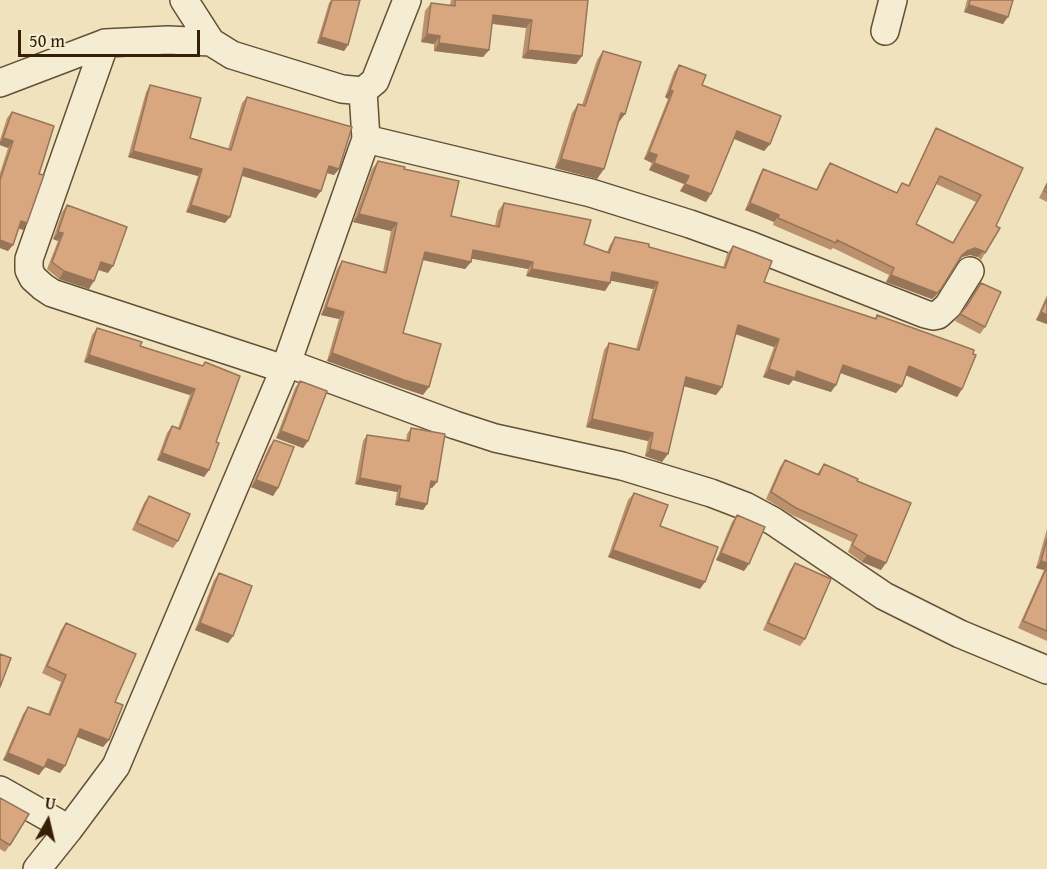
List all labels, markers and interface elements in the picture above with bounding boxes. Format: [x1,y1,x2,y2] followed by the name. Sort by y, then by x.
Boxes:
[21,18,202,56] scale bar
[29,27,65,54] text: 50 m
[18,791,78,851] north arrow
[43,791,58,816] text: U

